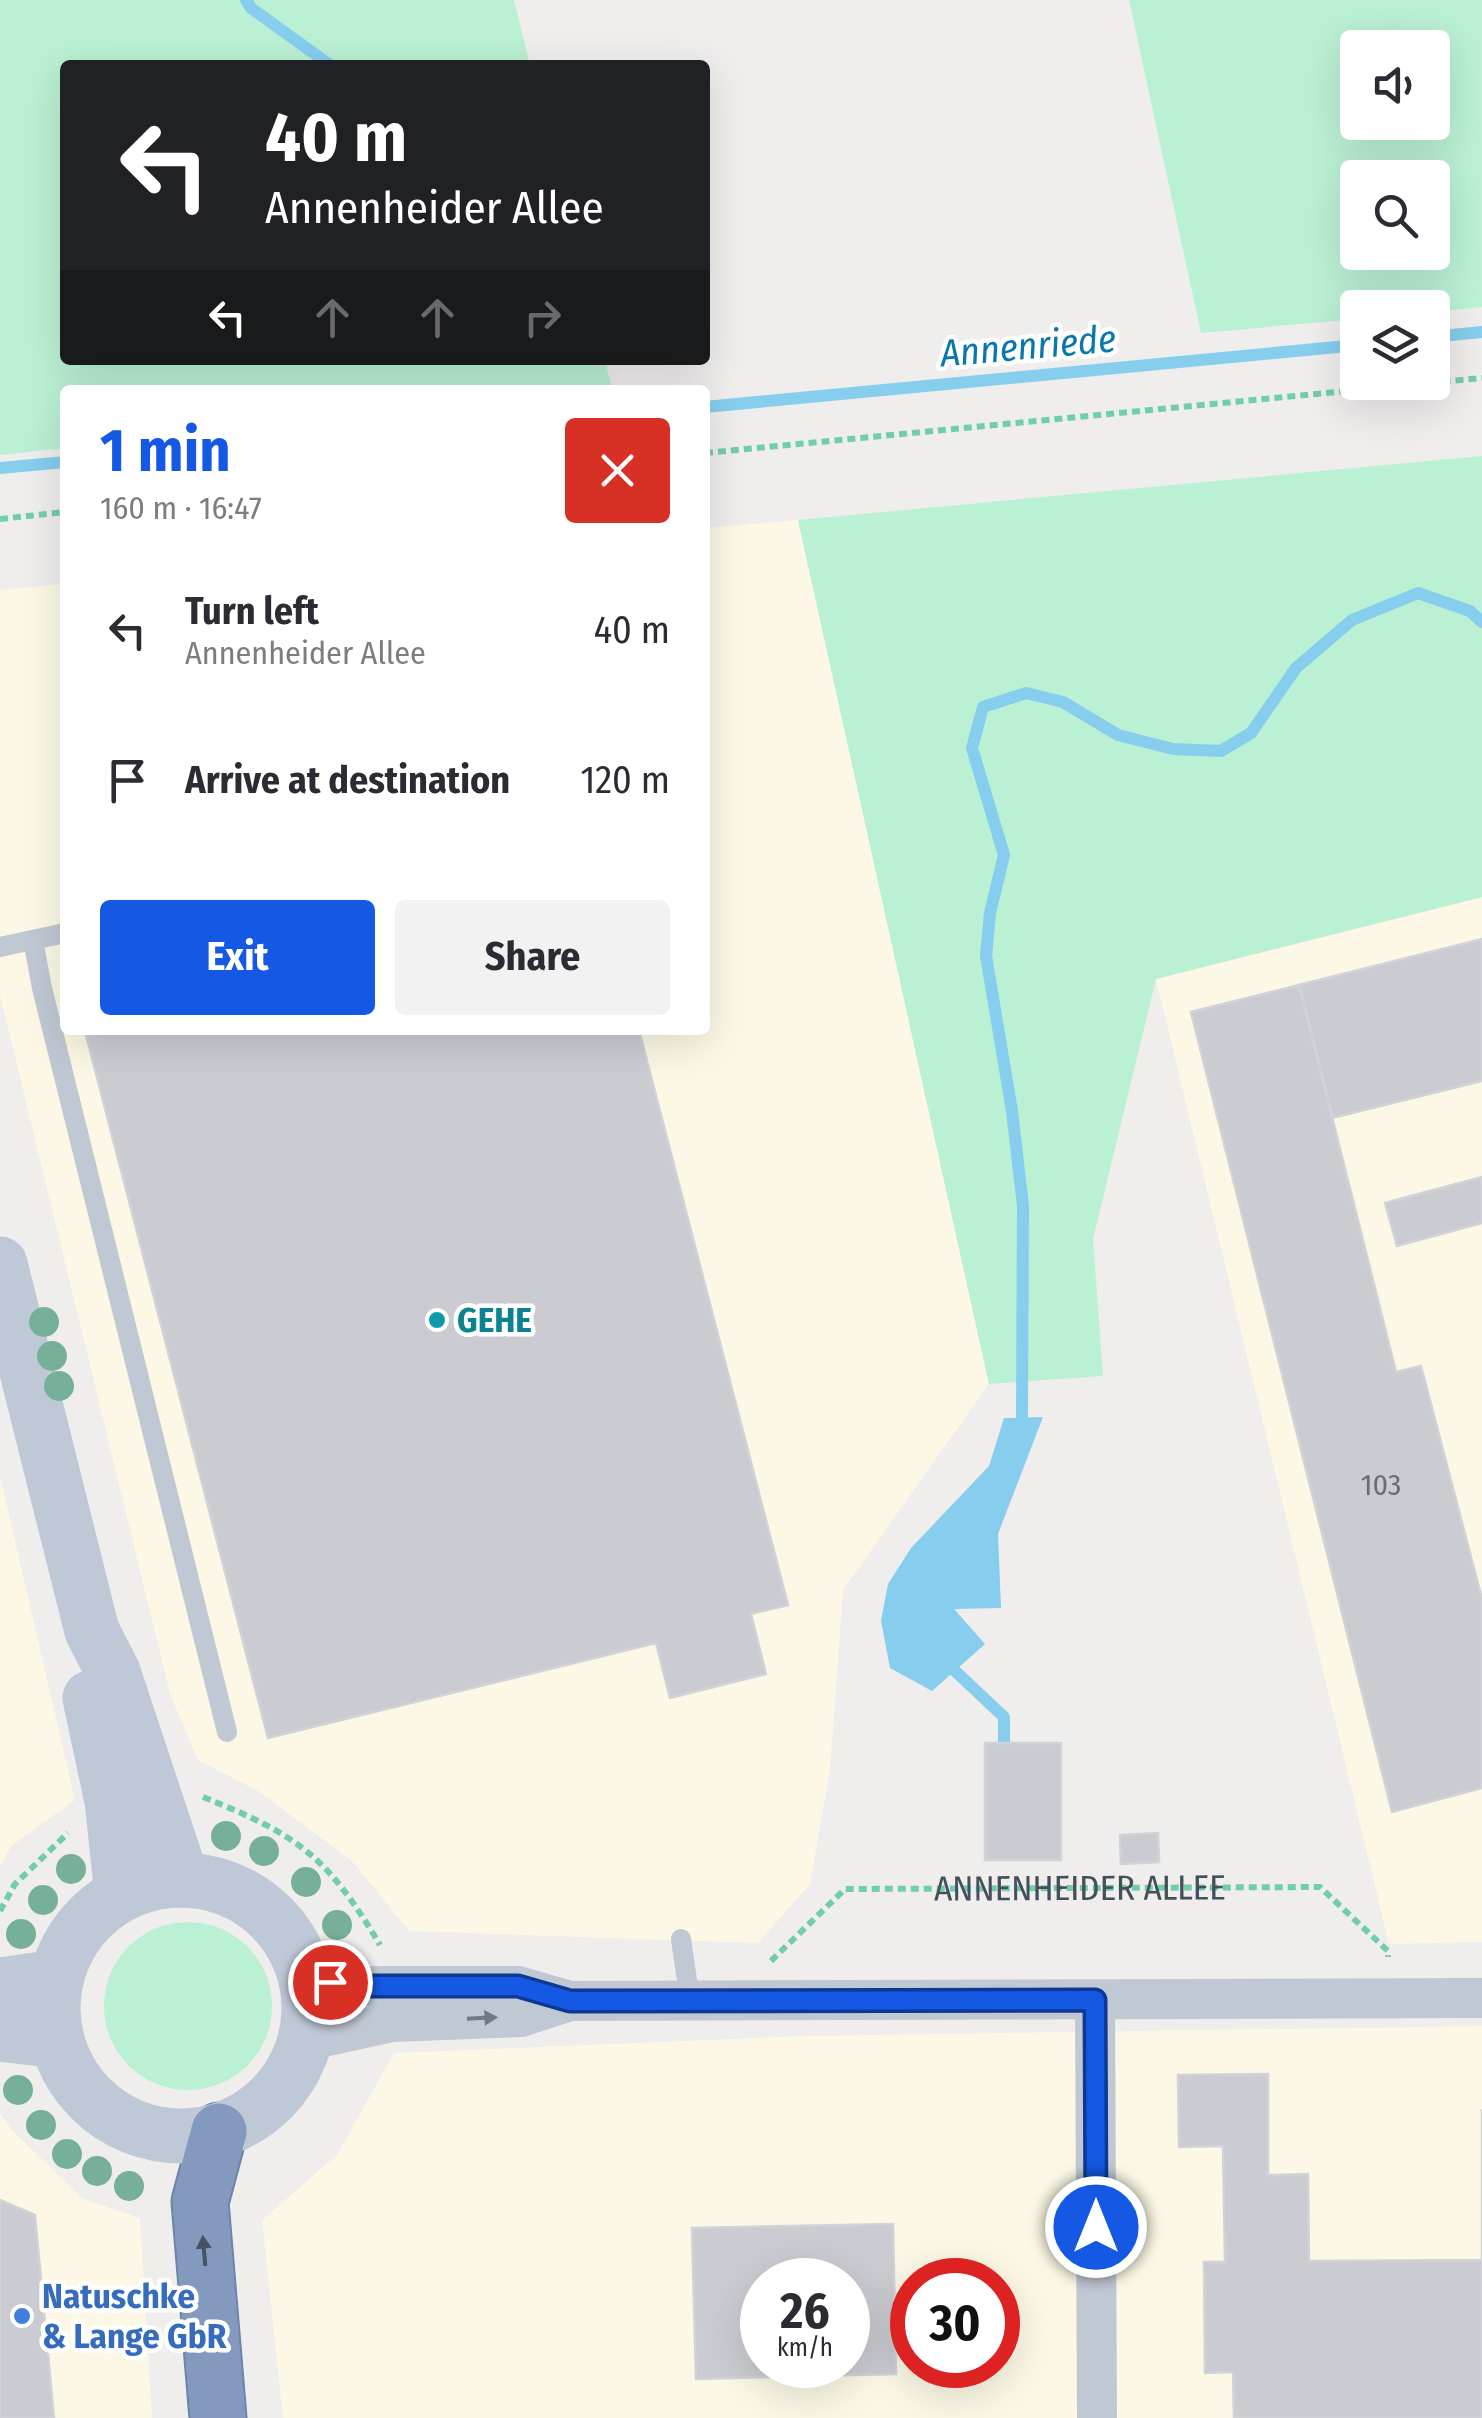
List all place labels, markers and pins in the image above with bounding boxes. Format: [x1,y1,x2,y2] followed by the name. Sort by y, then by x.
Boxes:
[457,1299,532,1341] place label: GEHE
[426,1309,448,1331] marker: GEHE
[288,1940,373,2025] pin
[42,2275,227,2357] place label: Natuschke & Lange GbR
[11,2305,33,2327] marker: Natuschke & Lange GbR

